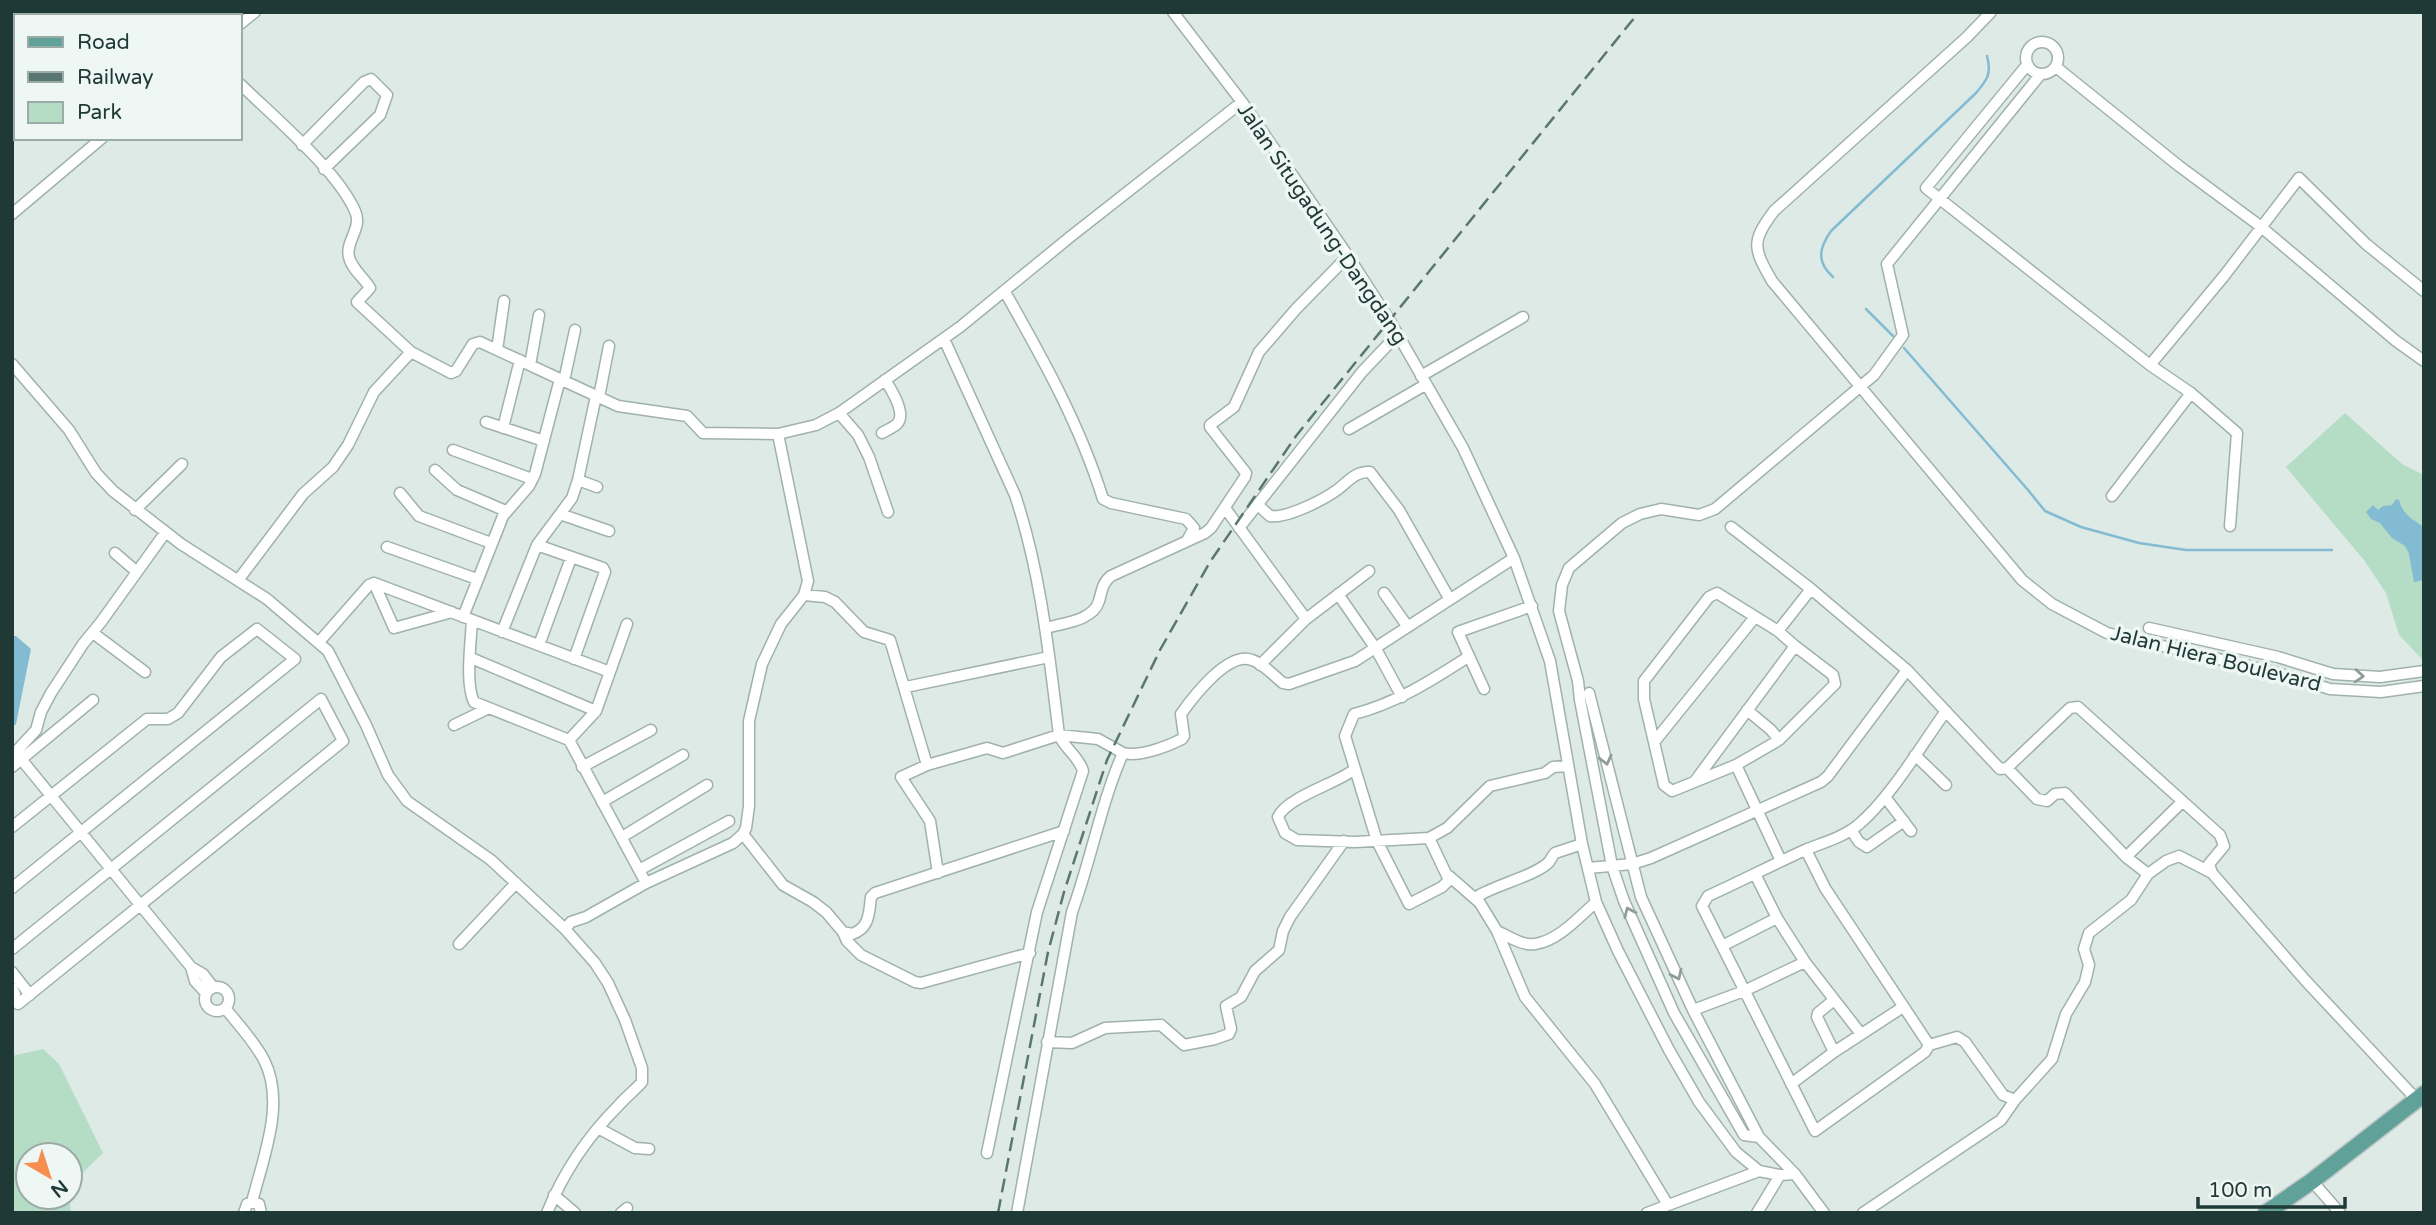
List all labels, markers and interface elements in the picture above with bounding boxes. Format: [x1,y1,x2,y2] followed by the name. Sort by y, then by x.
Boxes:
[14,14,242,140] legend
[77,30,130,55] text: Road
[77,65,154,90] text: Railway
[1232,99,1412,349] street label: Jalan Situgadung-Dangdang
[77,100,122,125] text: Park
[2108,621,2324,697] street label: Jalan Hiera Boulevard
[2354,668,2365,683] one-way arrow
[1598,753,1612,765] one-way arrow
[1623,907,1637,919] one-way arrow
[1669,968,1683,980] one-way arrow
[14,1141,84,1211] north arrow
[2198,1166,2345,1210] scale bar
[46,1175,72,1202] text: N
[2208,1178,2272,1203] text: 100 m

